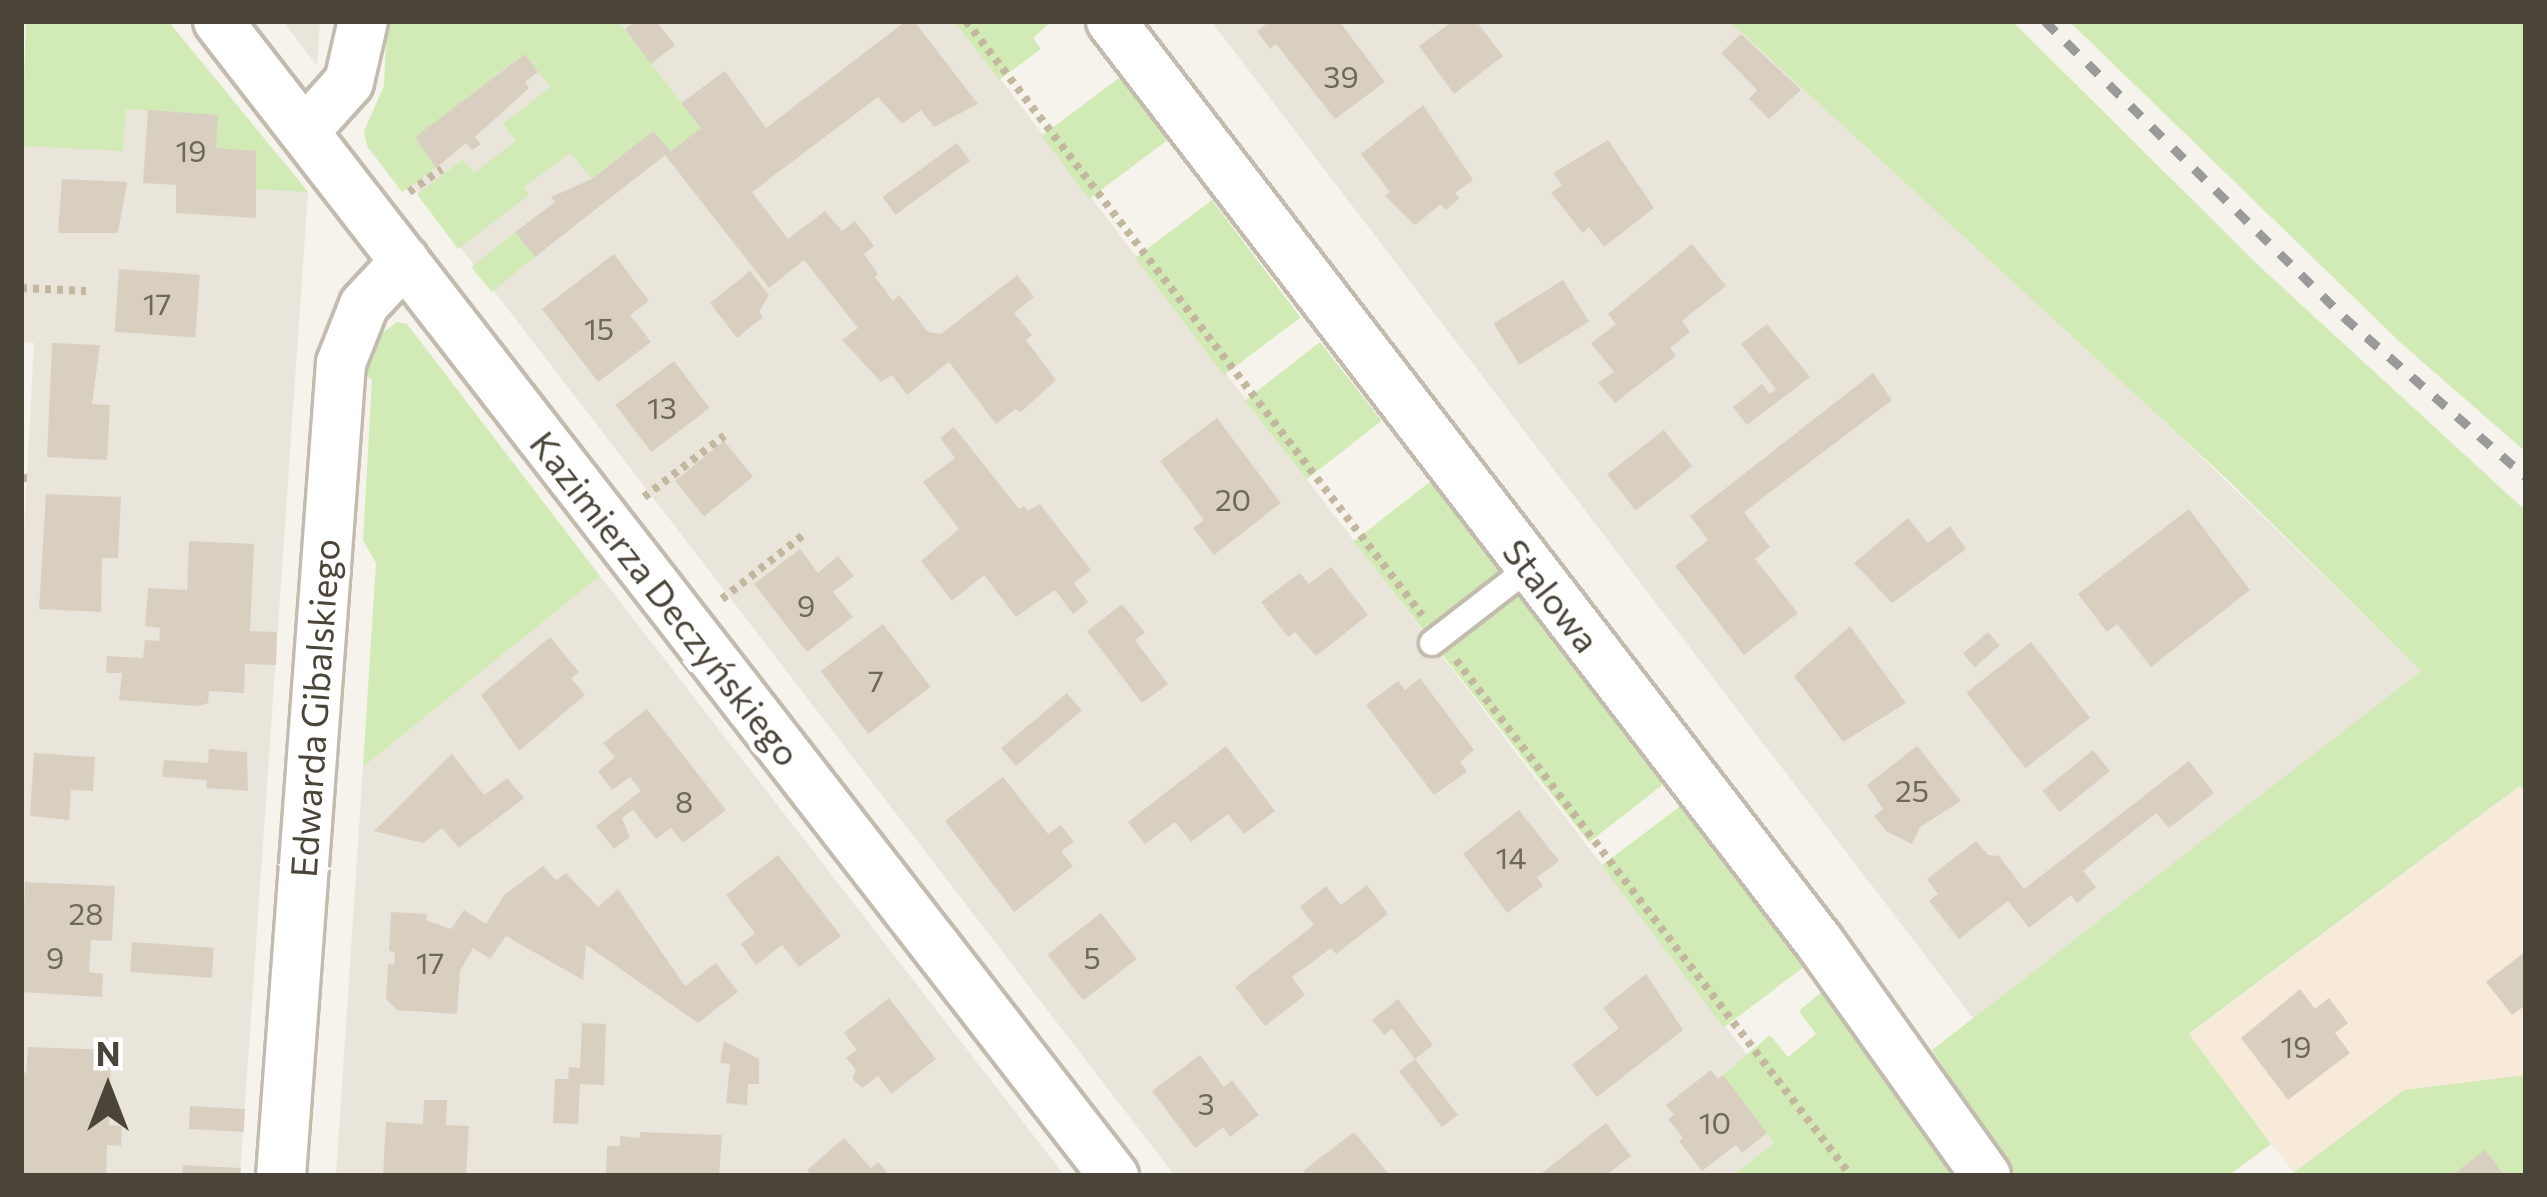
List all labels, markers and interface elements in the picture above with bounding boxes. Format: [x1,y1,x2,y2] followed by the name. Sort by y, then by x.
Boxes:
[1323,58,1359,94] house number: 39
[175,132,207,168] house number: 19
[143,285,171,321] house number: 17
[584,310,614,346] house number: 15
[647,389,677,425] house number: 13
[522,422,810,774] street label: Kazimierza Deczyńskiego
[1215,481,1251,517] house number: 20
[1494,530,1610,660] street label: Stalowa
[281,537,347,879] street label: Edwarda Gibalskiego
[797,587,815,623] house number: 9
[868,662,884,698] house number: 7
[1895,772,1929,808] house number: 25
[675,783,693,819] house number: 8
[1496,839,1526,875] house number: 14
[69,895,103,931] house number: 28
[46,939,64,975] house number: 9
[1083,939,1101,975] house number: 5
[416,944,444,980] house number: 17
[2280,1028,2312,1064] house number: 19
[48,1029,168,1149] north arrow
[96,1032,120,1073] text: N
[1197,1085,1215,1121] house number: 3
[1699,1104,1731,1140] house number: 10

